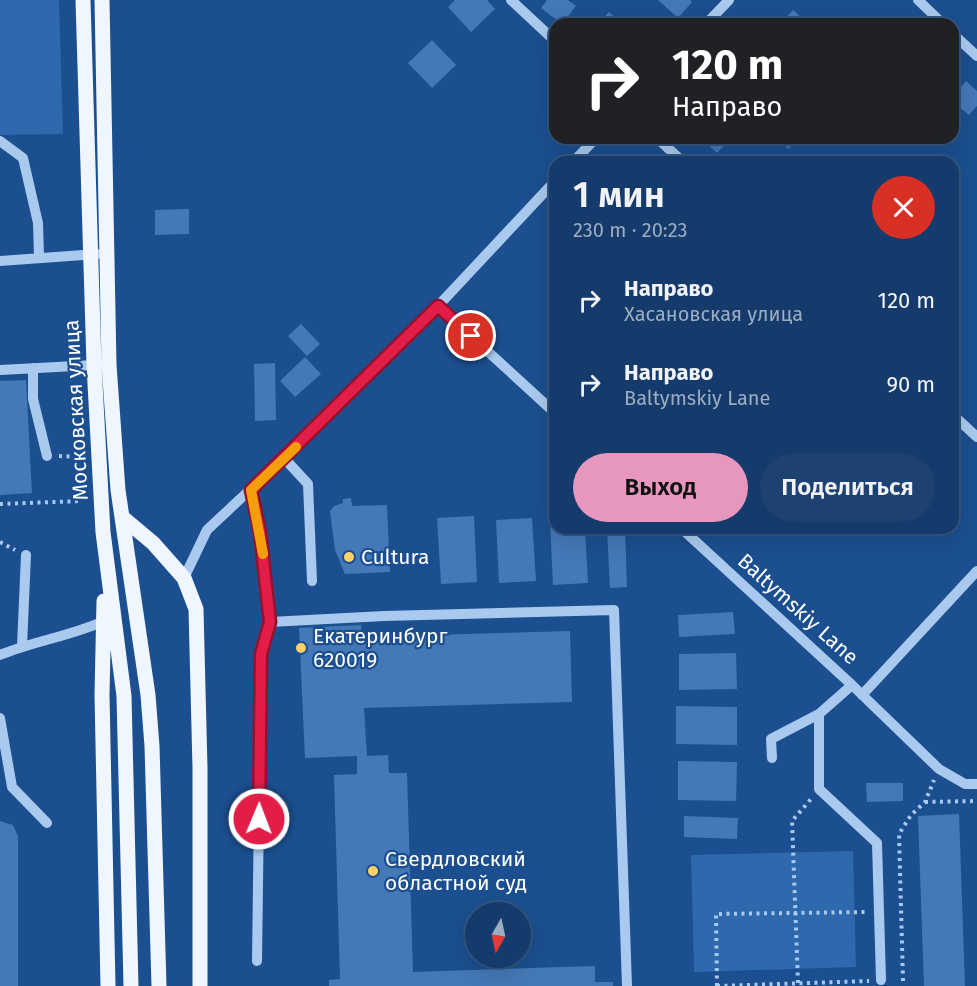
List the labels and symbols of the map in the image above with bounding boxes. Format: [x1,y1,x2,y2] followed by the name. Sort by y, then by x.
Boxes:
[445,310,496,361] pin
[58,319,94,501] street label: Московская улица
[361,544,429,570] place label: Cultura
[732,548,864,670] street label: Baltymskiy Lane
[342,550,356,564] marker: Cultura
[313,623,447,673] place label: Екатеринбург 620019
[294,641,308,655] marker: Екатеринбург 620019
[227,787,291,851] position arrow
[385,846,527,896] place label: Свердловский областной суд
[366,864,380,878] marker: Свердловский областной суд
[465,902,531,968] north arrow

